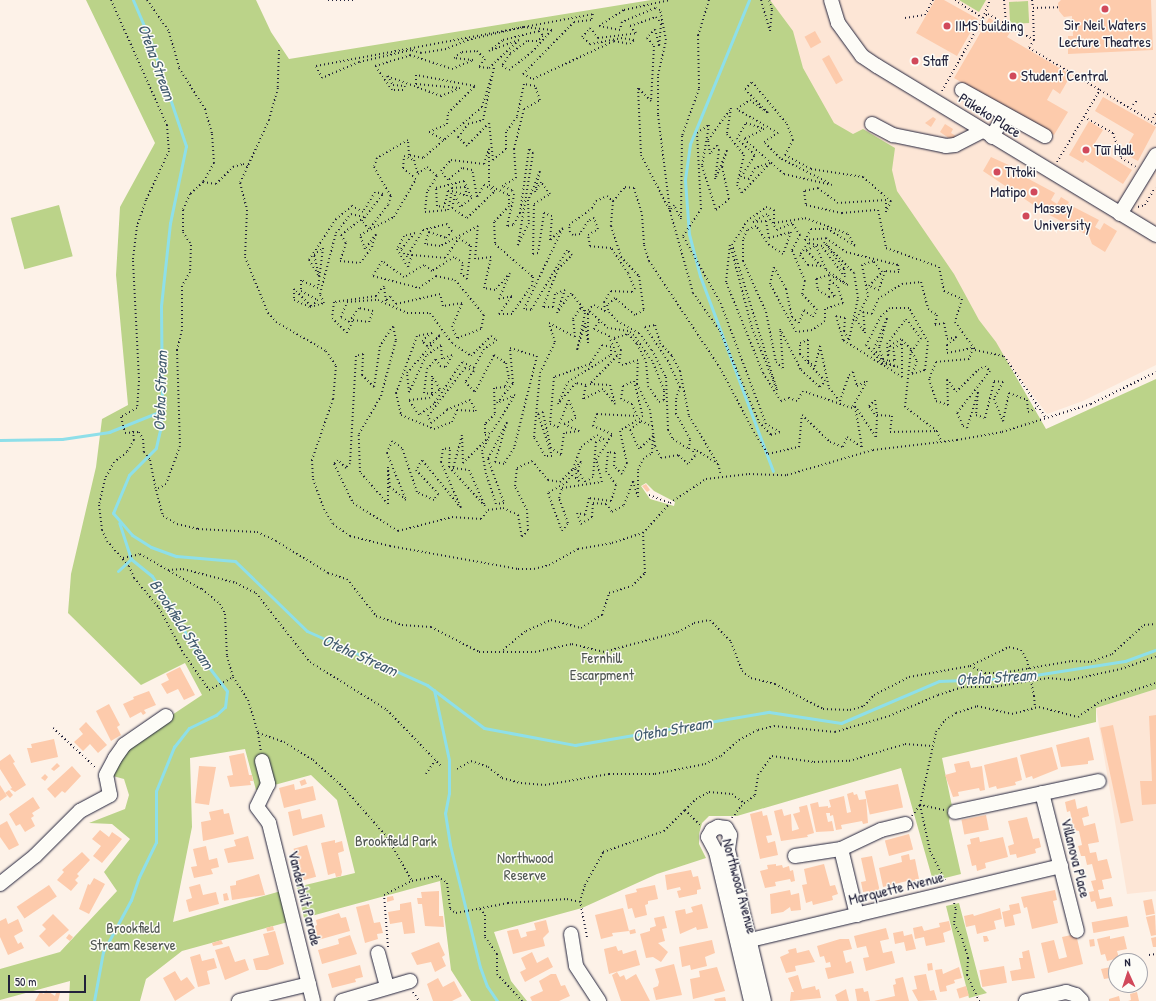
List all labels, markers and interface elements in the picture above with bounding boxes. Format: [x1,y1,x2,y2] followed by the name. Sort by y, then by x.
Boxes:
[1100,4,1110,14] marker: Sir Neil Waters Lecture Theatres
[1059,15,1151,50] place label: Sir Neil Waters Lecture Theatres
[955,17,1024,35] place label: IIMS building
[134,21,180,103] water label: Oteha Stream
[942,21,952,31] marker: IIMS building
[923,52,949,70] place label: Staff
[910,56,920,66] marker: Staff
[1021,67,1108,85] place label: Student Central
[1008,71,1018,81] marker: Student Central
[956,89,1024,141] street label: Pūkeko Place
[1094,141,1133,159] place label: Tūī Hall
[1081,145,1091,155] marker: Tūī Hall
[1005,163,1036,181] place label: Tītoki
[992,167,1002,177] marker: Tītoki
[990,183,1026,201] place label: Matipo
[1029,187,1039,197] marker: Matipo
[1034,198,1091,233] place label: Massey University
[1021,211,1031,221] marker: Massey University
[149,351,171,431] water label: Oteha Stream
[146,575,218,673] water label: Brookfield Stream
[320,630,400,680] water label: Oteha Stream
[570,648,634,683] park label: Fernhill Escarpment
[955,665,1037,689] water label: Oteha Stream
[631,713,713,745] water label: Oteha Stream
[1057,816,1095,900] street label: Villanova Place
[355,832,437,850] park label: Brookfield Park
[719,837,761,935] street label: Northwood Avenue
[497,848,553,883] park label: Northwood Reserve
[284,849,326,947] street label: Vanderbilt Parade
[847,868,945,908] street label: Marquette Avenue
[90,918,176,953] park label: Brookfield Stream Reserve
[1108,953,1148,993] north arrow
[1124,955,1131,969] text: N
[10,967,88,993] scale bar
[15,973,36,990] text: 50 m

